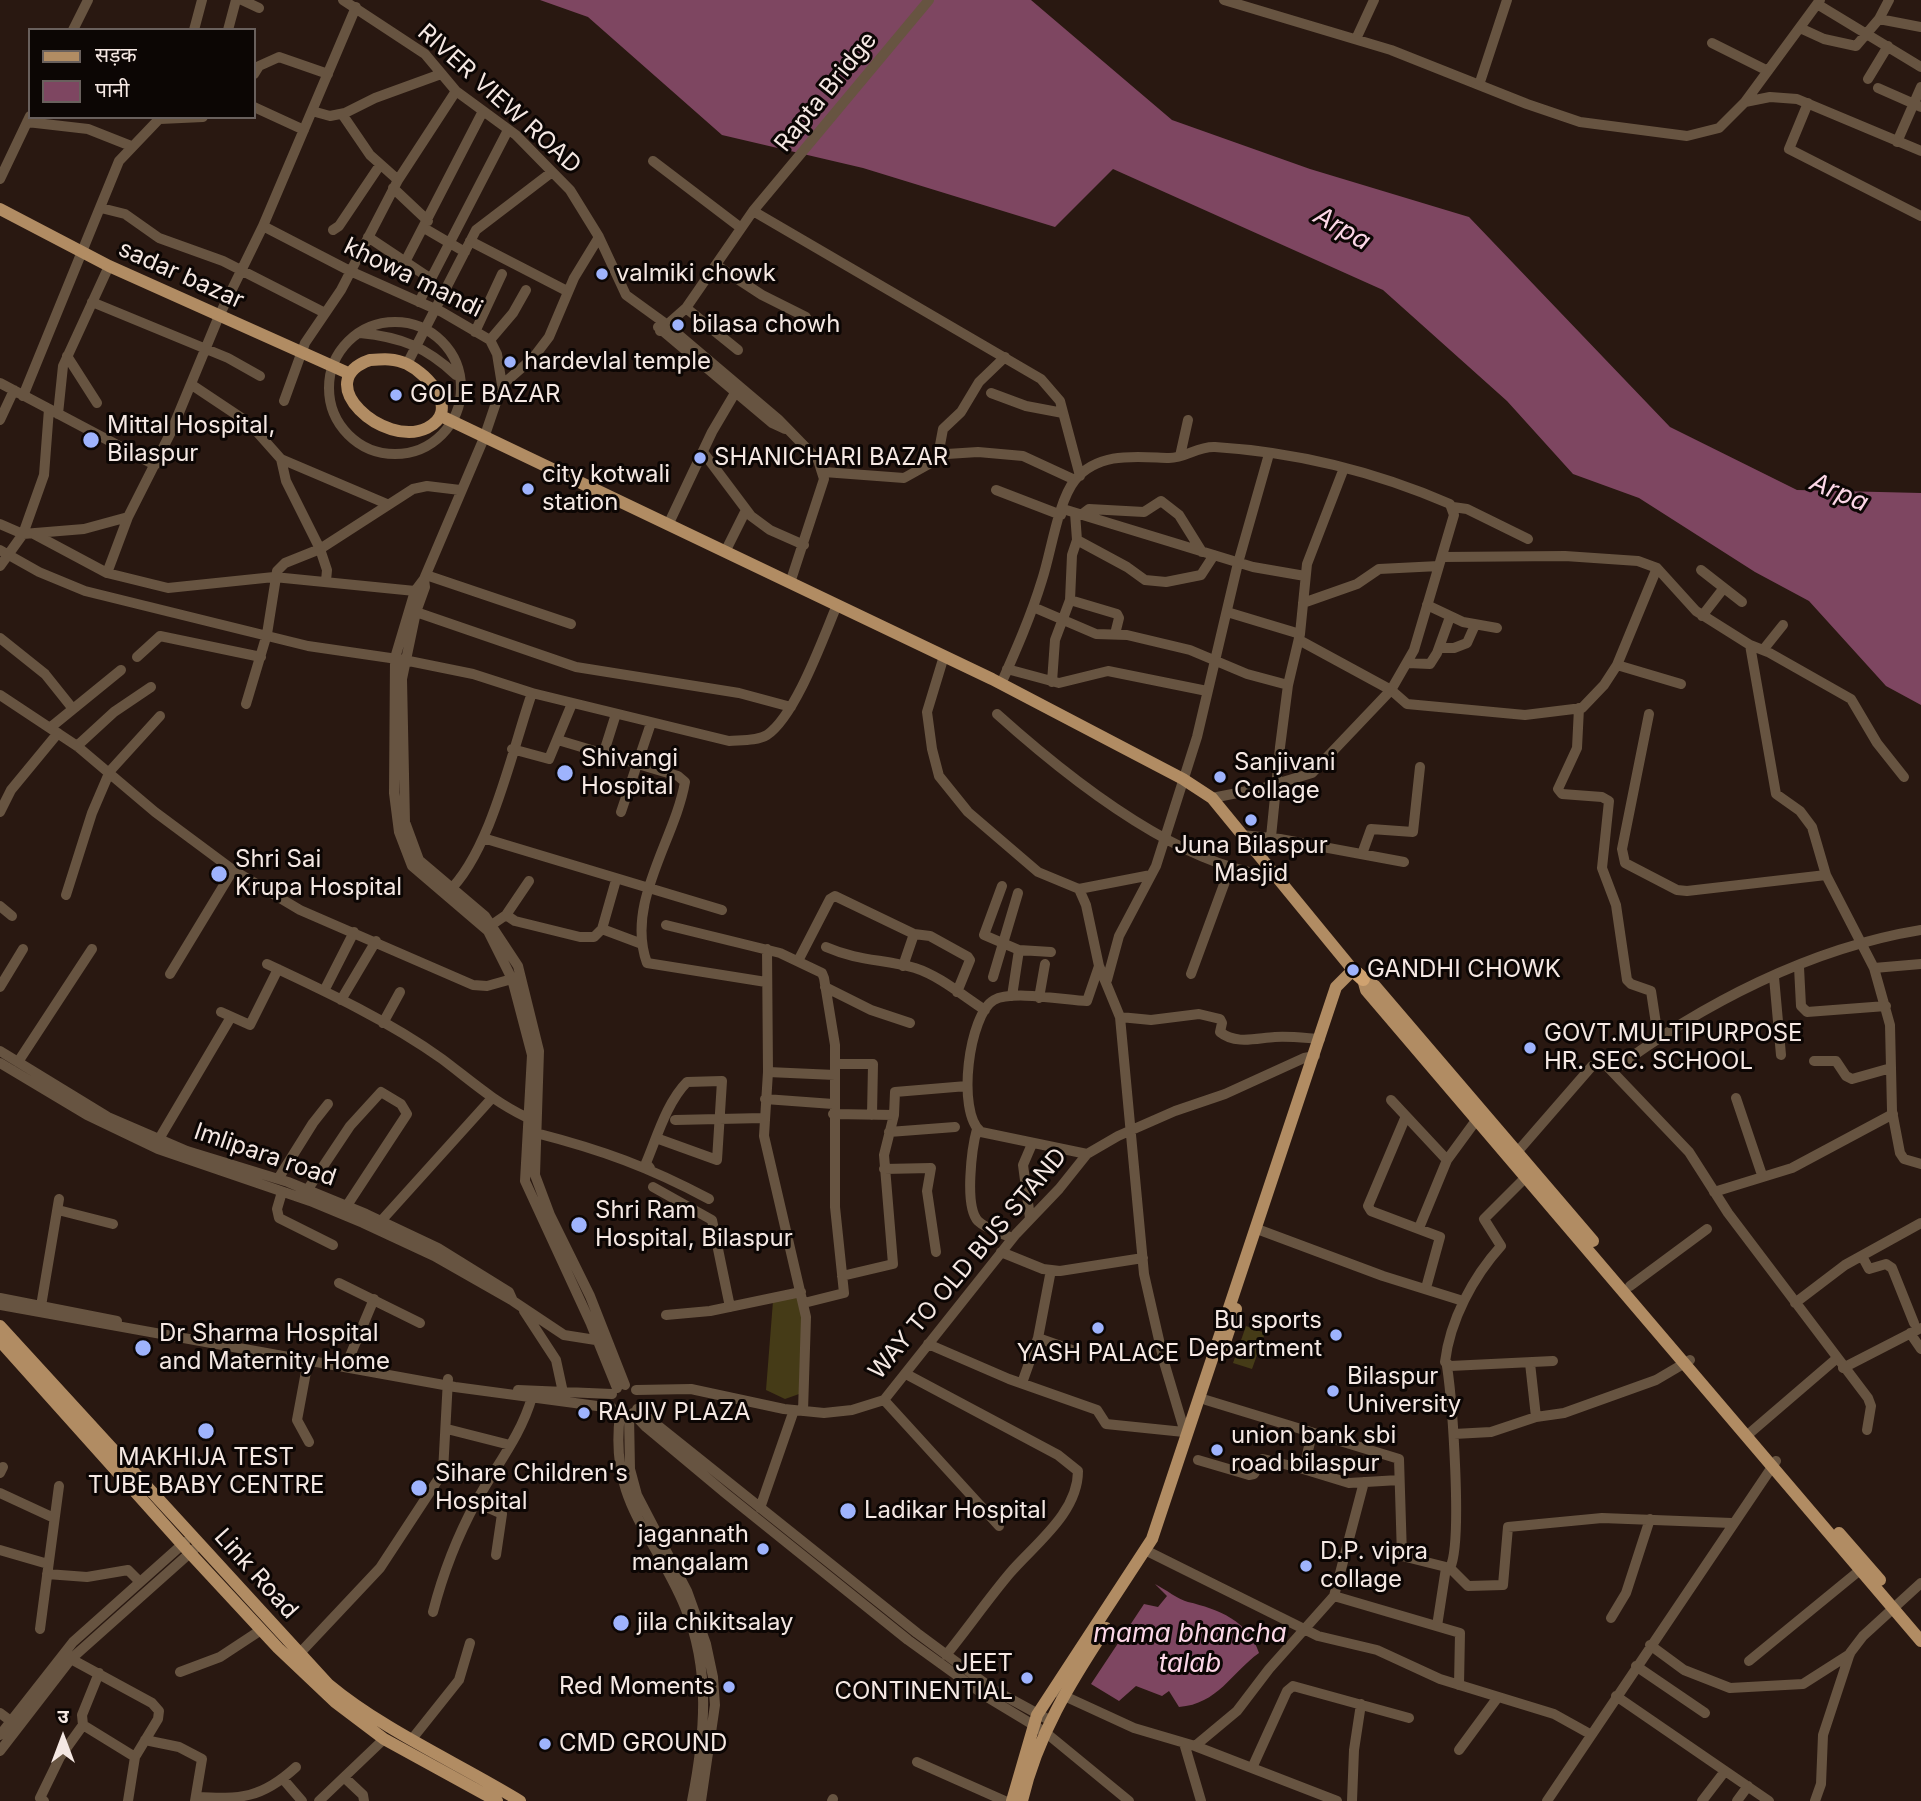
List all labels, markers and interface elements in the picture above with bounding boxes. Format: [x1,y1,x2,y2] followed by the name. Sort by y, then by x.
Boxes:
[411,18,587,180] street label: RIVER VIEW ROAD
[769,26,883,158] street label: Rapta Bridge
[28,28,256,119] legend
[95,42,137,67] text: सड़क
[95,77,129,102] text: पानी
[1308,200,1376,258] water label: Arpa
[339,232,487,324] street label: khowa mandi
[114,235,248,315] street label: sadar bazar
[616,260,776,288] place label: valmiki chowk
[594,266,610,282] marker: valmiki chowk
[692,311,840,339] place label: bilasa chowh
[670,317,686,333] marker: bilasa chowh
[524,348,711,376] place label: hardevlal temple
[502,354,518,370] marker: hardevlal temple
[410,381,560,409] place label: GOLE BAZAR
[388,387,404,403] marker: GOLE BAZAR
[107,412,275,468] place label: Mittal Hospital, Bilaspur
[81,430,101,450] marker: Mittal Hospital, Bilaspur
[714,444,948,472] place label: SHANICHARI BAZAR
[692,450,708,466] marker: SHANICHARI BAZAR
[542,461,670,517] place label: city kotwali station
[1805,467,1873,519] water label: Arpa
[520,481,536,497] marker: city kotwali station
[581,745,678,801] place label: Shivangi Hospital
[1234,749,1336,805] place label: Sanjivani Collage
[555,763,575,783] marker: Shivangi Hospital
[1212,769,1228,785] marker: Sanjivani Collage
[1243,812,1259,828] marker: Juna Bilaspur Masjid
[1174,832,1328,888] place label: Juna Bilaspur Masjid
[235,846,402,902] place label: Shri Sai Krupa Hospital
[209,864,229,884] marker: Shri Sai Krupa Hospital
[1367,956,1561,984] place label: GANDHI CHOWK
[1345,962,1361,978] marker: GANDHI CHOWK
[1544,1020,1802,1076] place label: GOVT.MULTIPURPOSE HR. SEC. SCHOOL
[1522,1040,1538,1056] marker: GOVT.MULTIPURPOSE HR. SEC. SCHOOL
[190,1117,340,1193] street label: Imlipara road
[863,1143,1073,1385] street label: WAY TO OLD BUS STAND
[595,1197,793,1253] place label: Shri Ram Hospital, Bilaspur
[569,1215,589,1235] marker: Shri Ram Hospital, Bilaspur
[1188,1307,1322,1363] place label: Bu sports Department
[159,1320,390,1376] place label: Dr Sharma Hospital and Maternity Home
[1090,1320,1106,1336] marker: YASH PALACE
[1328,1327,1344,1343] marker: Bu sports Department
[133,1338,153,1358] marker: Dr Sharma Hospital and Maternity Home
[1017,1340,1179,1368] place label: YASH PALACE
[1347,1363,1461,1419] place label: Bilaspur University
[1325,1383,1341,1399] marker: Bilaspur University
[598,1399,751,1427] place label: RAJIV PLAZA
[576,1405,592,1421] marker: RAJIV PLAZA
[196,1421,216,1441] marker: MAKHIJA TEST TUBE BABY CENTRE
[1231,1422,1396,1478] place label: union bank sbi road bilaspur
[1209,1442,1225,1458] marker: union bank sbi road bilaspur
[88,1444,324,1500] place label: MAKHIJA TEST TUBE BABY CENTRE
[435,1460,628,1516] place label: Sihare Children's Hospital
[409,1478,429,1498] marker: Sihare Children's Hospital
[864,1497,1047,1525] place label: Ladikar Hospital
[838,1501,858,1521] marker: Ladikar Hospital
[632,1521,749,1577] place label: jagannath mangalam
[208,1523,304,1625] street label: Link Road
[1320,1538,1428,1594] place label: D.P. vipra collage
[755,1541,771,1557] marker: jagannath mangalam
[1298,1558,1314,1574] marker: D.P. vipra collage
[637,1609,794,1637] place label: jila chikitsalay
[611,1613,631,1633] marker: jila chikitsalay
[1093,1618,1287,1680] water label: mama bhancha talab
[834,1650,1013,1706] place label: JEET CONTINENTIAL
[1019,1670,1035,1686] marker: JEET CONTINENTIAL
[559,1673,715,1701] place label: Red Moments
[721,1679,737,1695] marker: Red Moments
[28,1703,98,1773] north arrow
[57,1705,69,1728] text: उ
[559,1730,727,1758] place label: CMD GROUND
[537,1736,553,1752] marker: CMD GROUND

